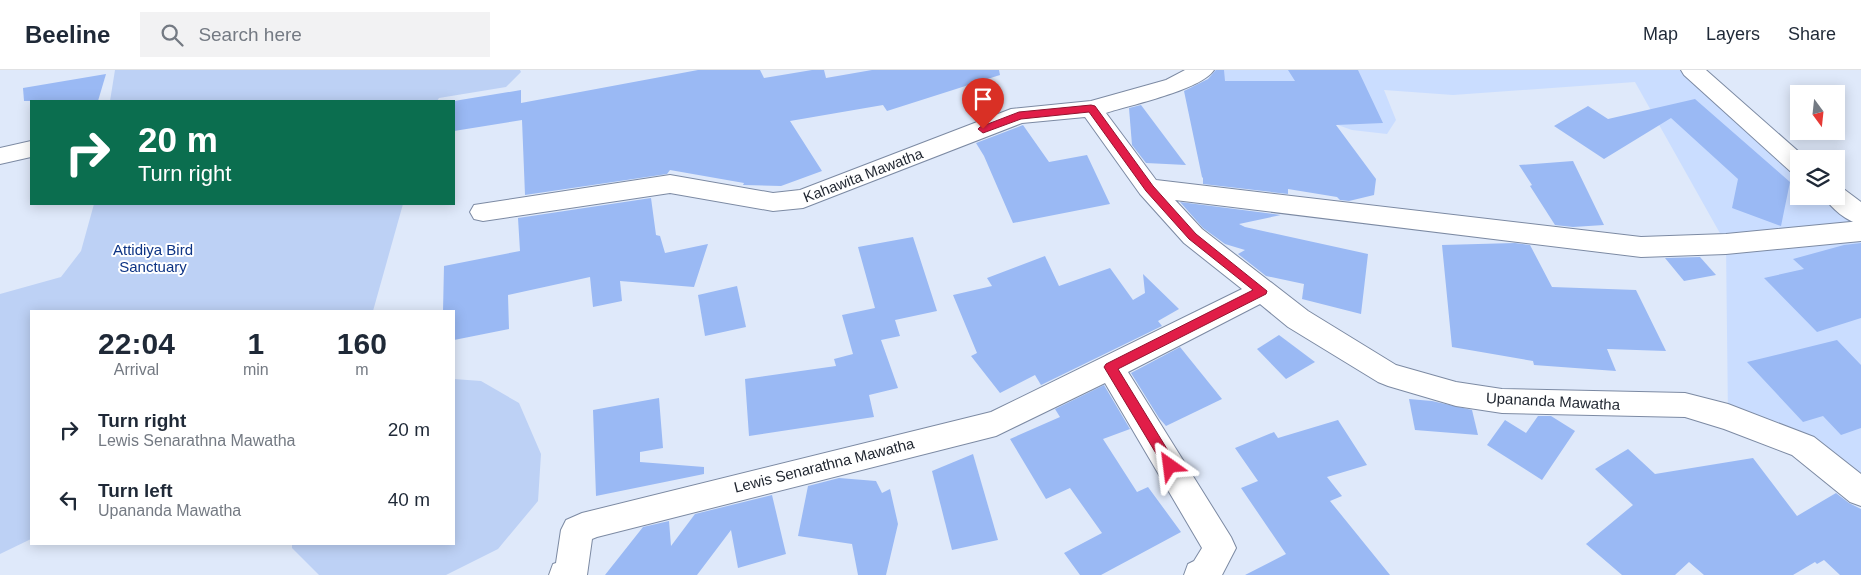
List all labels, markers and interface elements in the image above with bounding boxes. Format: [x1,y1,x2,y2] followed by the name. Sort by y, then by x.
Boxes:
[140,12,490,57] search box
[25,21,110,48] text: Beeline
[158,21,186,49] icon: search
[198,24,302,45] text: Search here
[1643,24,1678,44] text: Map
[1706,24,1760,44] text: Layers
[1788,24,1836,44] text: Share
[962,78,1004,129] pin
[969,85,997,113] icon: arrive
[1790,85,1845,140] north arrow
[1790,85,1845,205] map controls
[55,120,120,185] icon: right
[138,120,218,159] text: 20 m
[801,144,926,206] street label: Kahawita Mawatha
[1790,150,1845,205] button: layers
[138,161,231,186] text: Turn right
[113,241,193,275] park label: Attidiya Bird Sanctuary
[98,327,175,360] text: 22:04
[247,327,264,360] text: 1
[337,327,387,360] text: 160
[114,361,159,378] text: Arrival
[243,361,269,378] text: min
[355,361,368,378] text: m
[1486,389,1621,413] street label: Upananda Mawatha
[98,410,186,431] text: Turn right
[55,416,83,444] icon: right
[388,419,430,440] text: 20 m
[98,432,295,449] text: Lewis Senarathna Mawatha
[732,434,916,496] street label: Lewis Senarathna Mawatha
[1143,439,1195,491] position arrow
[98,480,173,501] text: Turn left
[55,486,83,514] icon: left
[388,489,430,510] text: 40 m
[98,502,241,519] text: Upananda Mawatha

